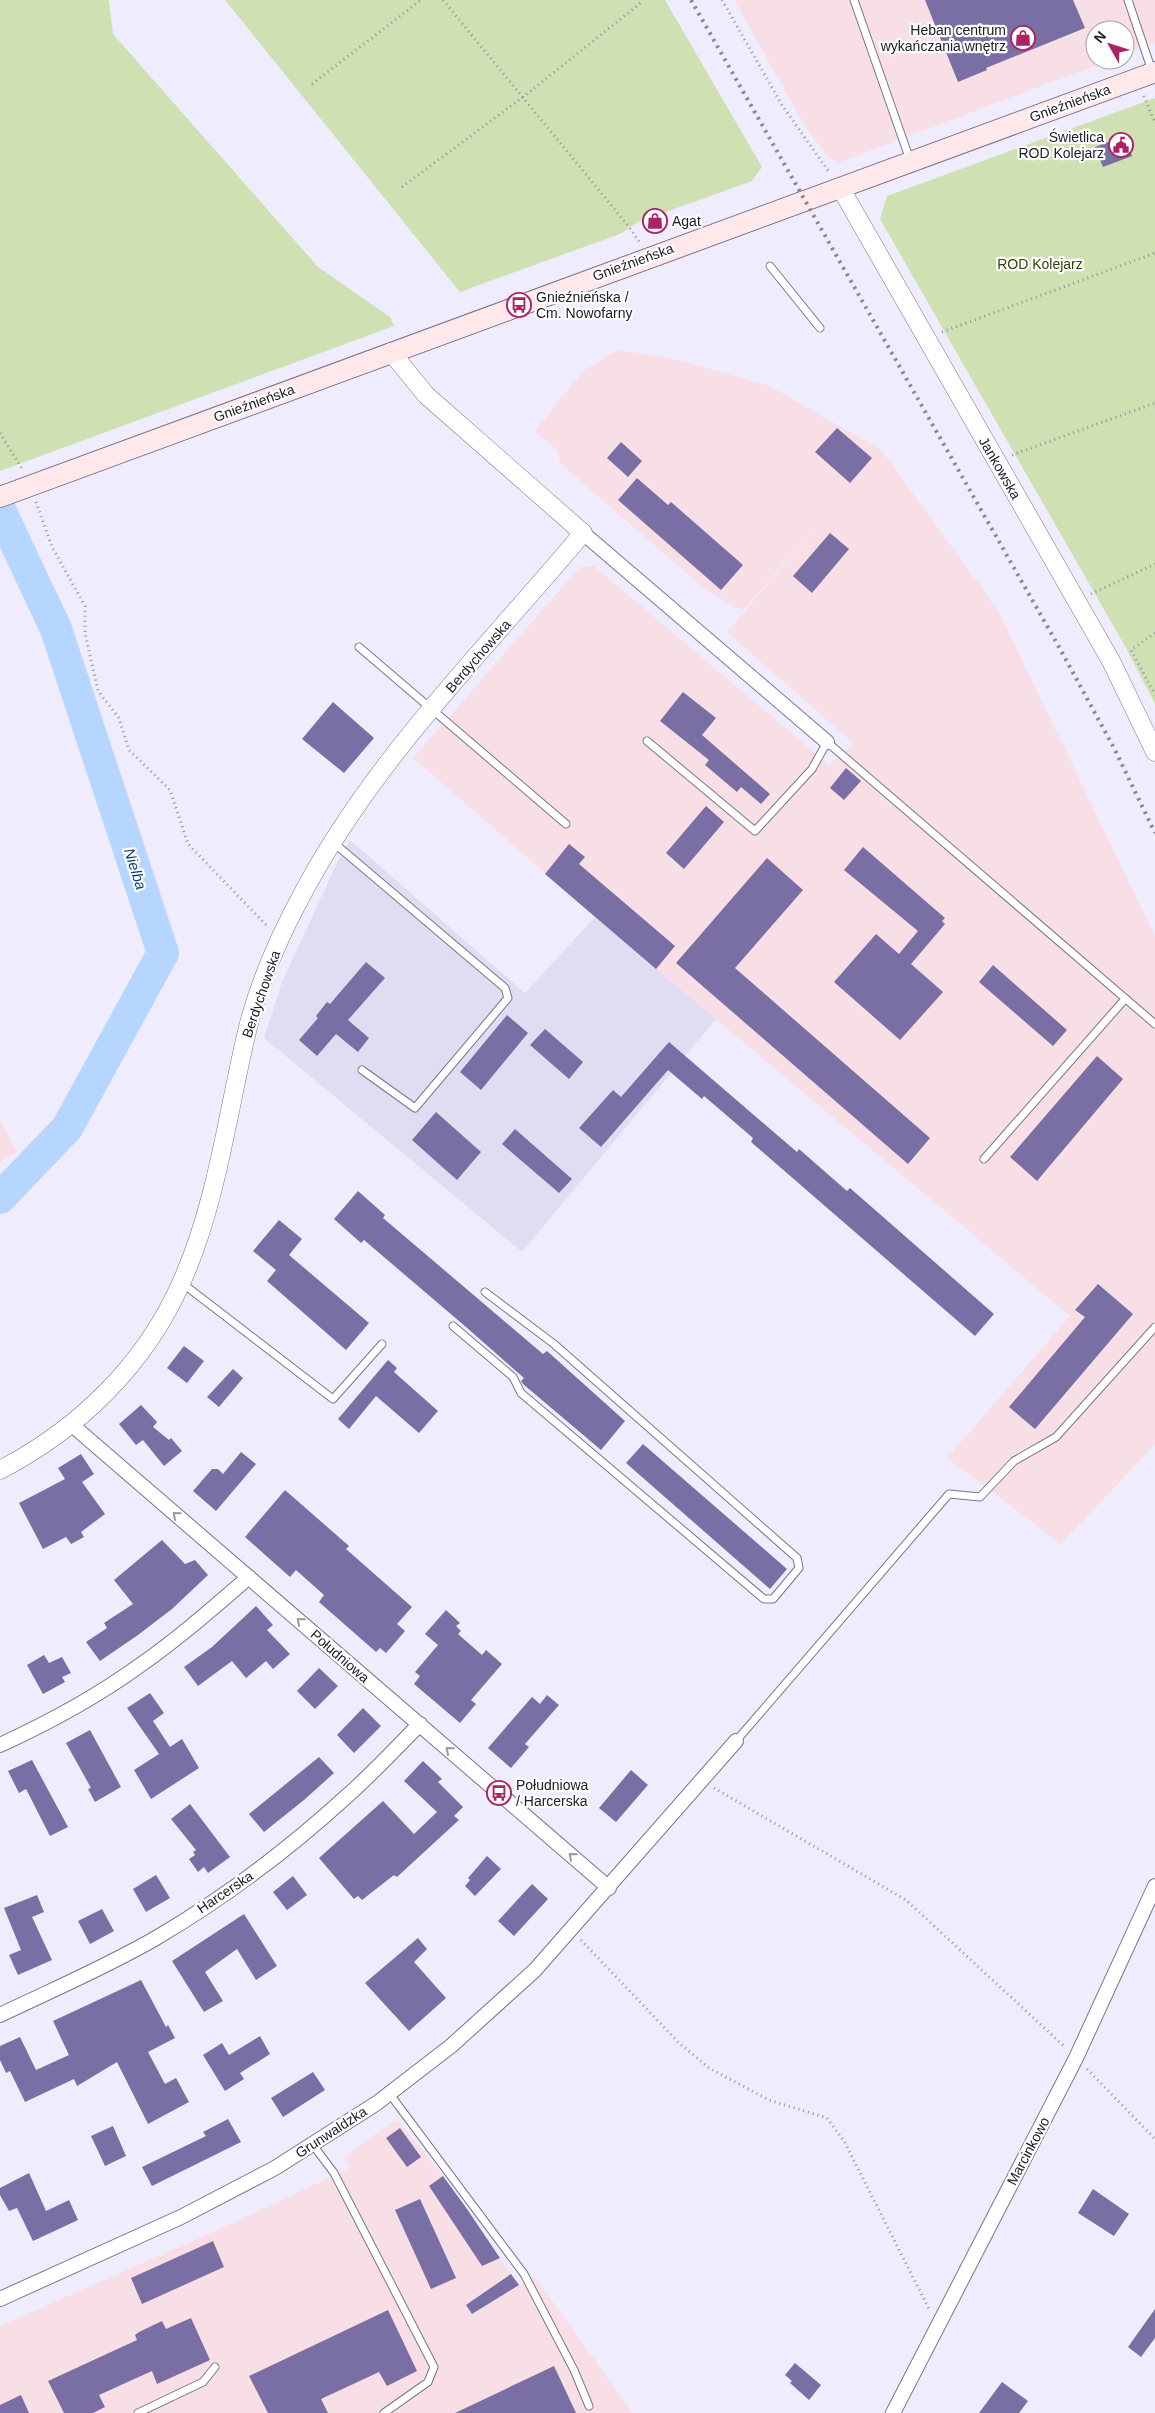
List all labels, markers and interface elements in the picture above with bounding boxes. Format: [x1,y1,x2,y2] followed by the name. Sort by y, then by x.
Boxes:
[1085,20,1135,70] north arrow
[880,22,1006,54] place label: Heban centrum wykańczania wnętrz
[1010,25,1036,51] shop icon: Heban centrum wykańczania wnętrz
[1090,28,1109,46] text: N
[1027,81,1113,125] street label: Gnieźnieńska
[1018,128,1104,161] place label: Świetlica ROD Kolejarz
[1108,132,1134,158] public building icon: Świetlica ROD Kolejarz
[642,208,668,234] shop icon: Agat
[672,213,701,229] place label: Agat
[590,240,676,284] street label: Gnieźnieńska
[997,256,1083,272] park label: ROD Kolejarz
[536,289,632,321] place label: Gnieźnieńska / Cm. Nowofarny
[506,292,532,318] bus stop icon: Gnieźnieńska / Cm. Nowofarny
[211,381,297,425] street label: Gnieźnieńska
[976,434,1024,502] street label: Jankowska
[442,616,514,696] street label: Berdychowska
[121,846,150,892] water label: Nielba
[239,948,283,1040] street label: Berdychowska
[173,1512,182,1521] one-way arrow
[296,1618,305,1627] one-way arrow
[307,1626,373,1686] street label: Południowa
[446,1746,455,1755] one-way arrow
[516,1777,589,1809] place label: Południowa / Harcerska
[486,1780,512,1806] bus stop icon: Południowa / Harcerska
[569,1852,578,1861] one-way arrow
[194,1867,256,1916] street label: Harcerska
[292,2103,370,2161] street label: Grunwaldzka
[1003,2114,1053,2188] street label: Marcinkowo

